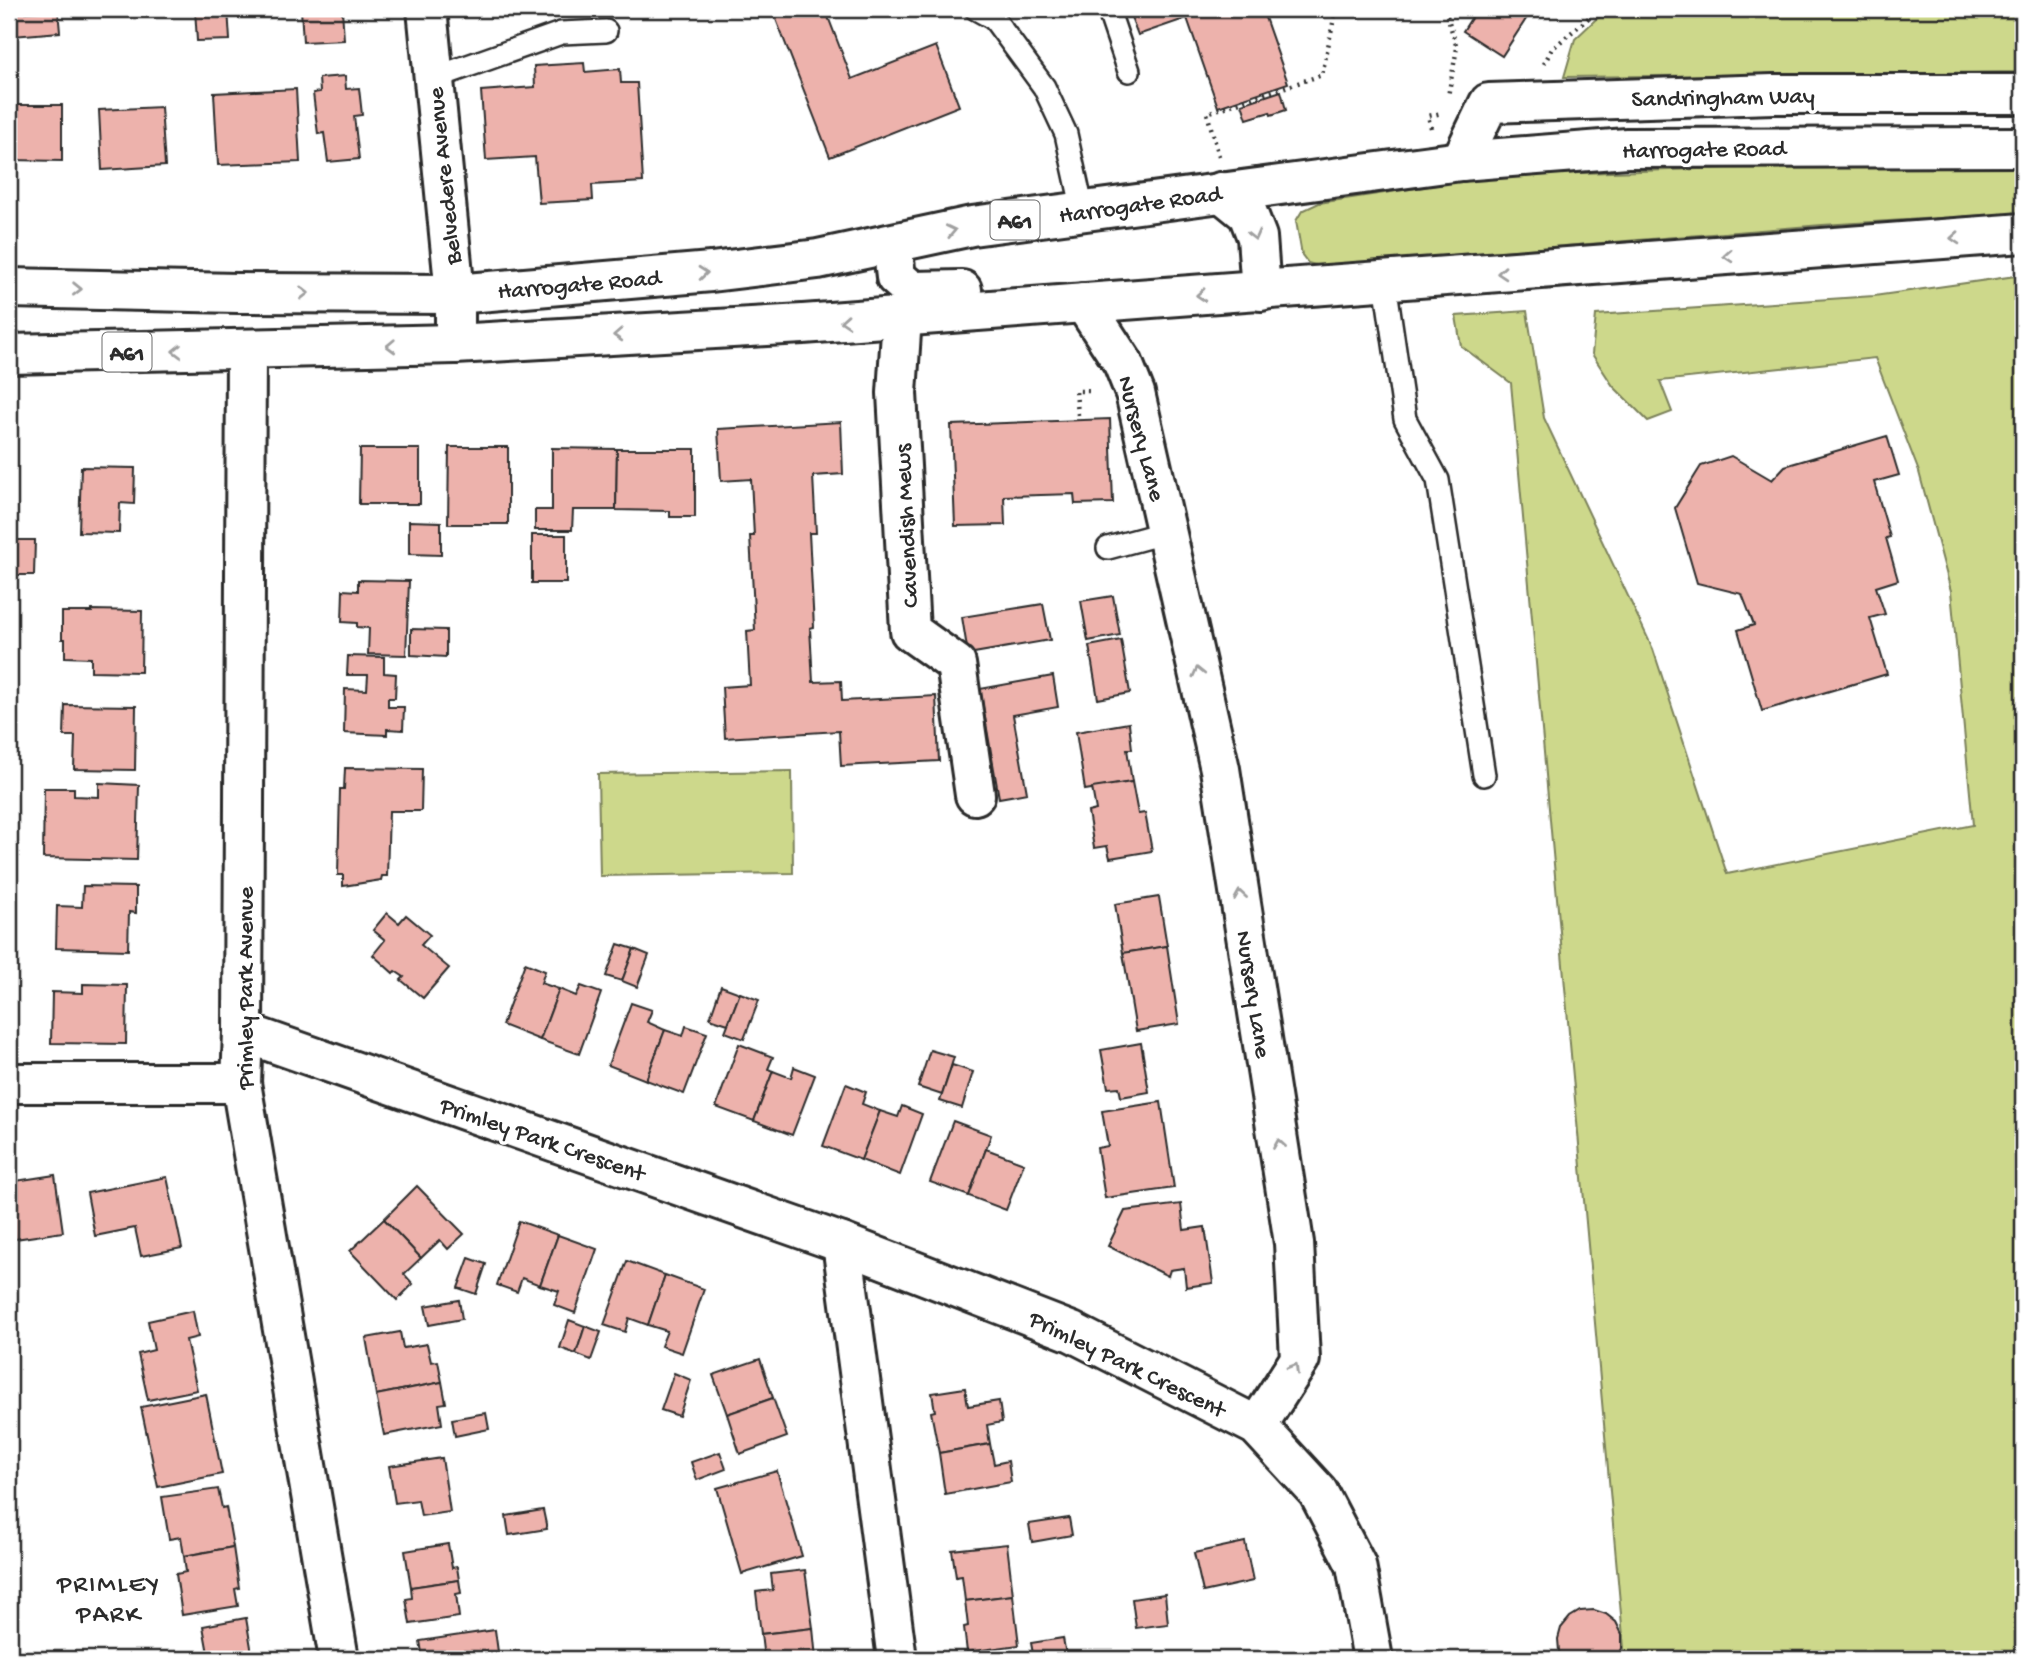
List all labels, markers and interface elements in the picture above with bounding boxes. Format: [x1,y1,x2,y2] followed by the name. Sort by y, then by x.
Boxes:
[1631,83,1815,116] street label: Sandringham Way
[423,85,470,267] street label: Belvedere Avenue
[1622,136,1788,167] street label: Harrogate Road
[1057,180,1225,232] street label: Harrogate Road
[990,200,1040,240] road number: A61
[945,225,957,239] one-way arrow
[1246,229,1260,241] one-way arrow
[1949,230,1960,245] one-way arrow
[1723,248,1734,263] one-way arrow
[496,265,664,308] street label: Harrogate Road
[1496,265,1507,280] one-way arrow
[697,266,708,281] one-way arrow
[72,281,83,297] one-way arrow
[300,285,310,301] one-way arrow
[1196,287,1207,302] one-way arrow
[839,313,850,328] one-way arrow
[612,327,623,342] one-way arrow
[102,332,152,372] road number: A61
[385,338,396,353] one-way arrow
[172,343,182,359] one-way arrow
[1109,373,1170,505] street label: Nursery Lane
[890,442,927,608] street label: Cavendish Mews
[1192,666,1207,678] one-way arrow
[233,886,262,1090] street label: Primley Park Avenue
[1233,889,1248,901] one-way arrow
[1227,929,1276,1061] street label: Nursery Lane
[435,1092,650,1191] street label: Primley Park Crescent
[1271,1138,1286,1150] one-way arrow
[1023,1306,1231,1427] street label: Primley Park Crescent
[1285,1363,1298,1376] one-way arrow
[56,1571,161,1632] district label: PRIMLEY PARK

